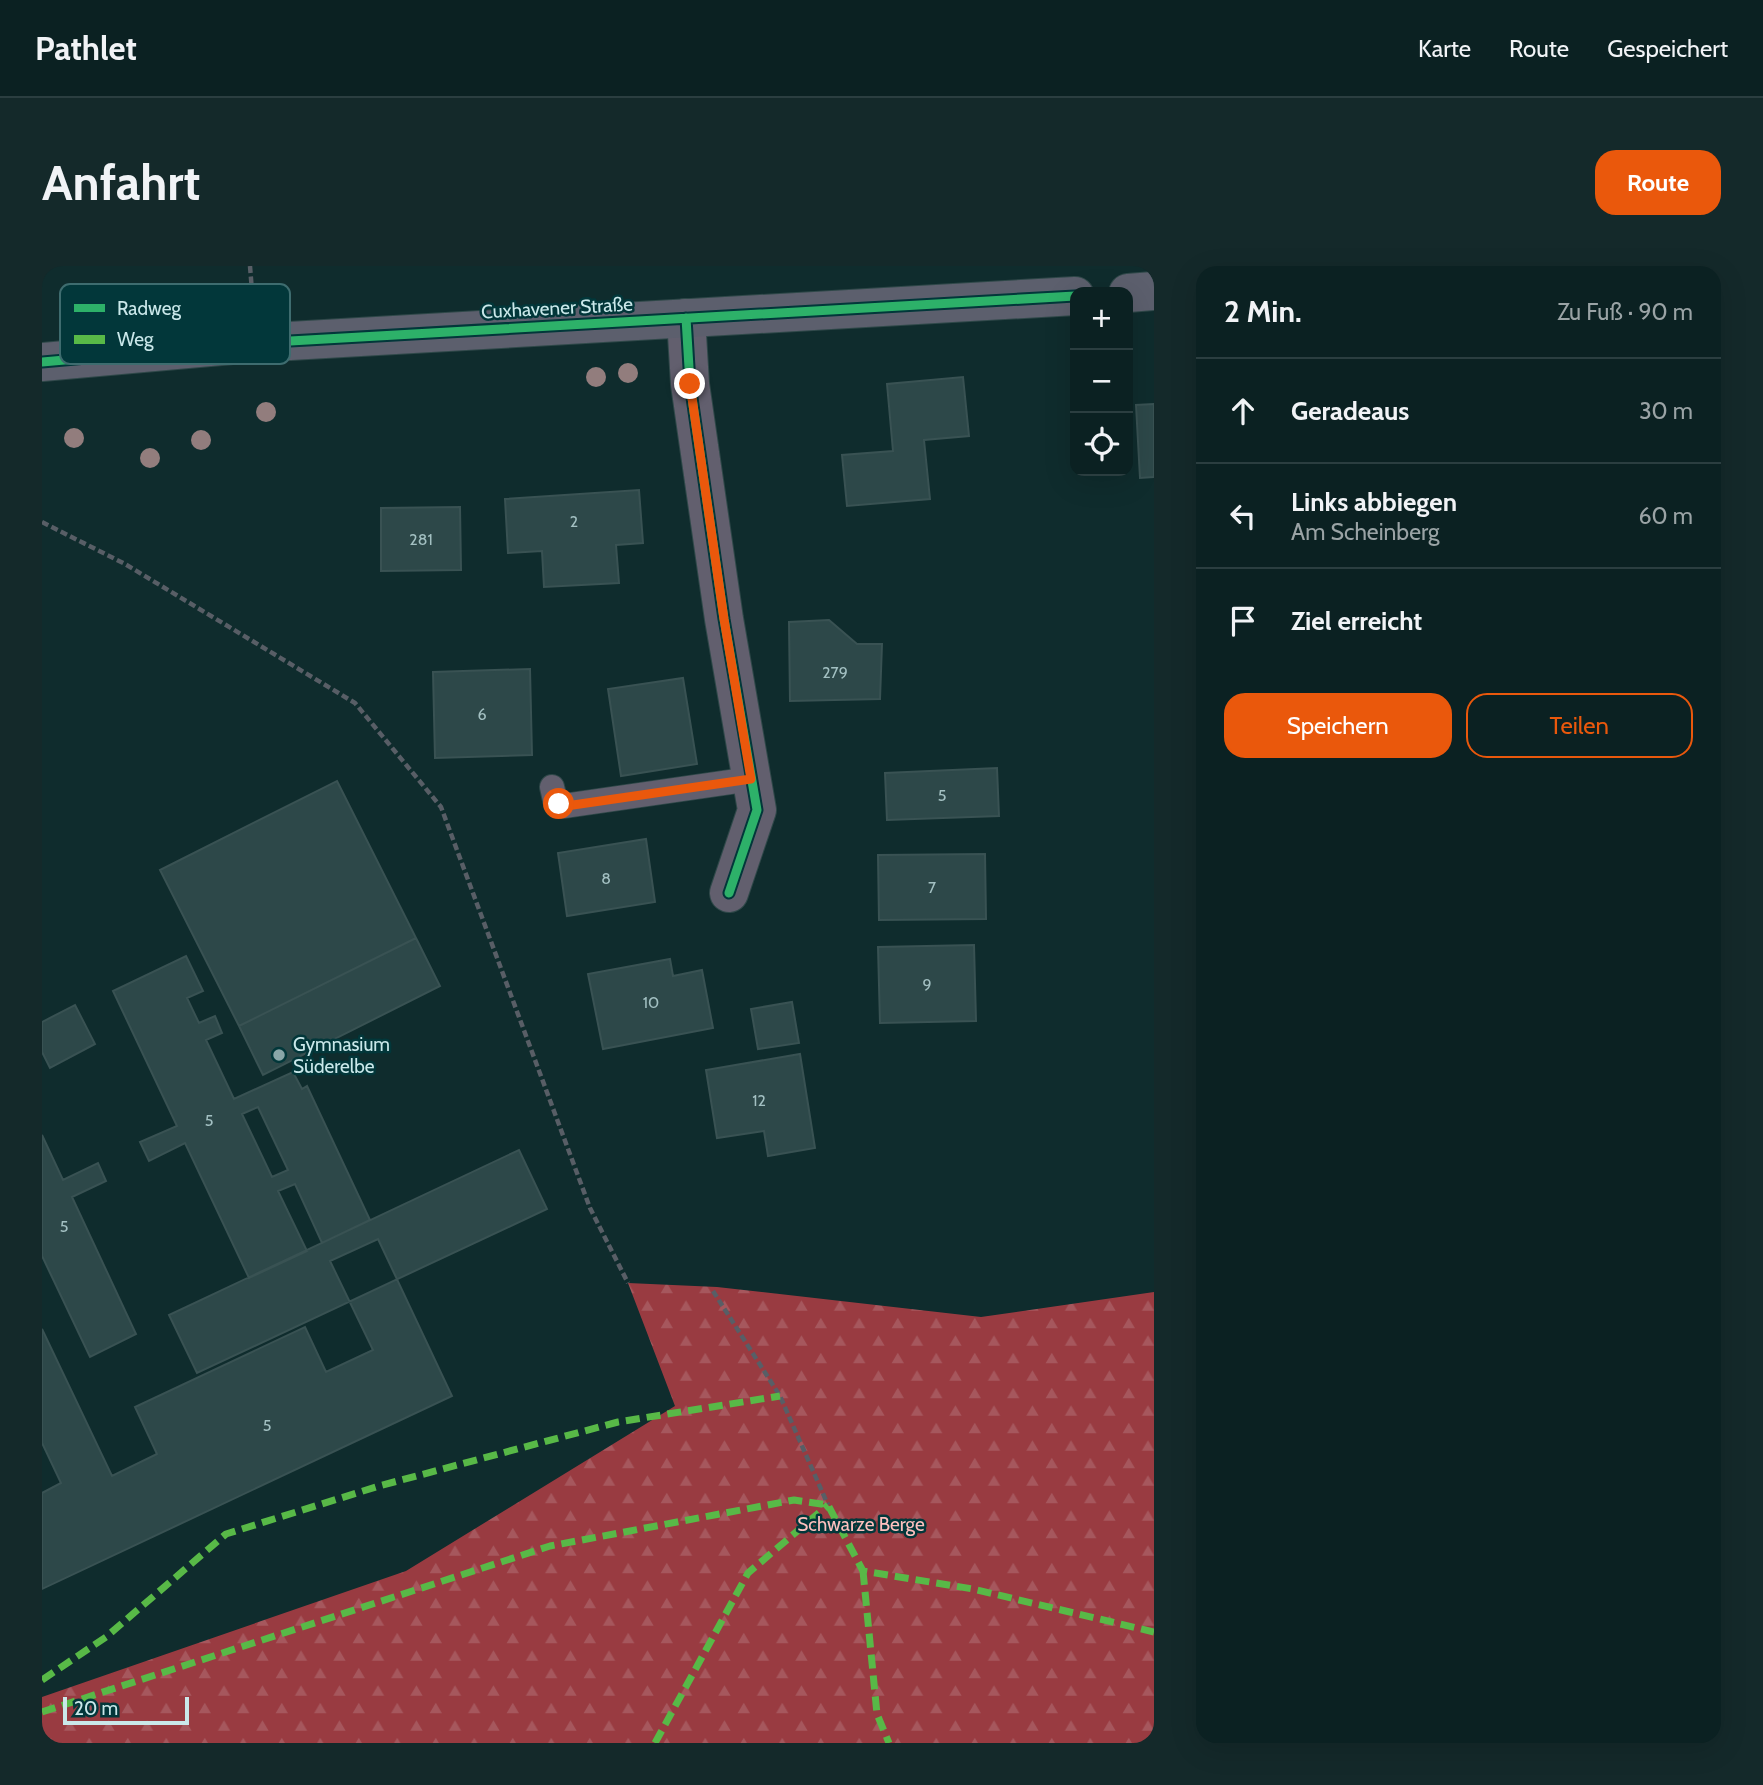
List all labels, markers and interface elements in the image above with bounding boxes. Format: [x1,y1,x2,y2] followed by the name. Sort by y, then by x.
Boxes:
[35,28,137,68] text: Pathlet
[1418,34,1471,63] text: Karte
[1509,34,1569,63] text: Route
[1607,34,1728,63] text: Gespeichert
[1595,150,1721,215] button: Route
[42,153,200,212] text: Anfahrt
[60,284,290,364] legend
[1070,287,1133,476] map controls
[1070,287,1133,350] button: +
[481,293,634,323] street label: Cuxhavener Straße
[1224,293,1302,330] text: 2 Min.
[117,297,181,320] text: Radweg
[1557,298,1693,326] text: Zu Fuß · 90 m
[117,328,154,351] text: Weg
[1070,350,1133,413] button: −
[674,368,705,399] route end
[1224,392,1262,430] icon: ahead
[1291,395,1409,427] text: Geradeaus
[1639,397,1693,425] text: 30 m
[1070,413,1133,476] button: locate
[1291,486,1457,518] text: Links abbiegen
[1224,497,1262,535] icon: left
[1639,502,1693,530] text: 60 m
[570,512,578,531] house number: 2
[1291,518,1440,546] text: Am Scheinberg
[409,530,433,549] house number: 281
[1224,602,1262,640] icon: arrive
[1291,605,1422,637] text: Ziel erreicht
[822,663,848,682] house number: 279
[1224,693,1452,758] button: Speichern
[1466,693,1693,758] button: Teilen
[477,705,487,724] house number: 6
[938,786,946,805] house number: 5
[543,788,574,819] route start
[601,869,611,888] house number: 8
[928,878,936,897] house number: 7
[922,975,932,994] house number: 9
[643,993,659,1012] house number: 10
[293,1033,390,1078] place label: Gymnasium Süderelbe
[271,1047,287,1063] marker: Gymnasium Süderelbe
[752,1091,766,1110] house number: 12
[205,1111,213,1130] house number: 5
[60,1217,68,1236] house number: 5
[263,1416,271,1435] house number: 5
[797,1513,925,1536] park label: Schwarze Berge
[63,1694,189,1726] scale bar
[74,1697,118,1720] text: 20 m

